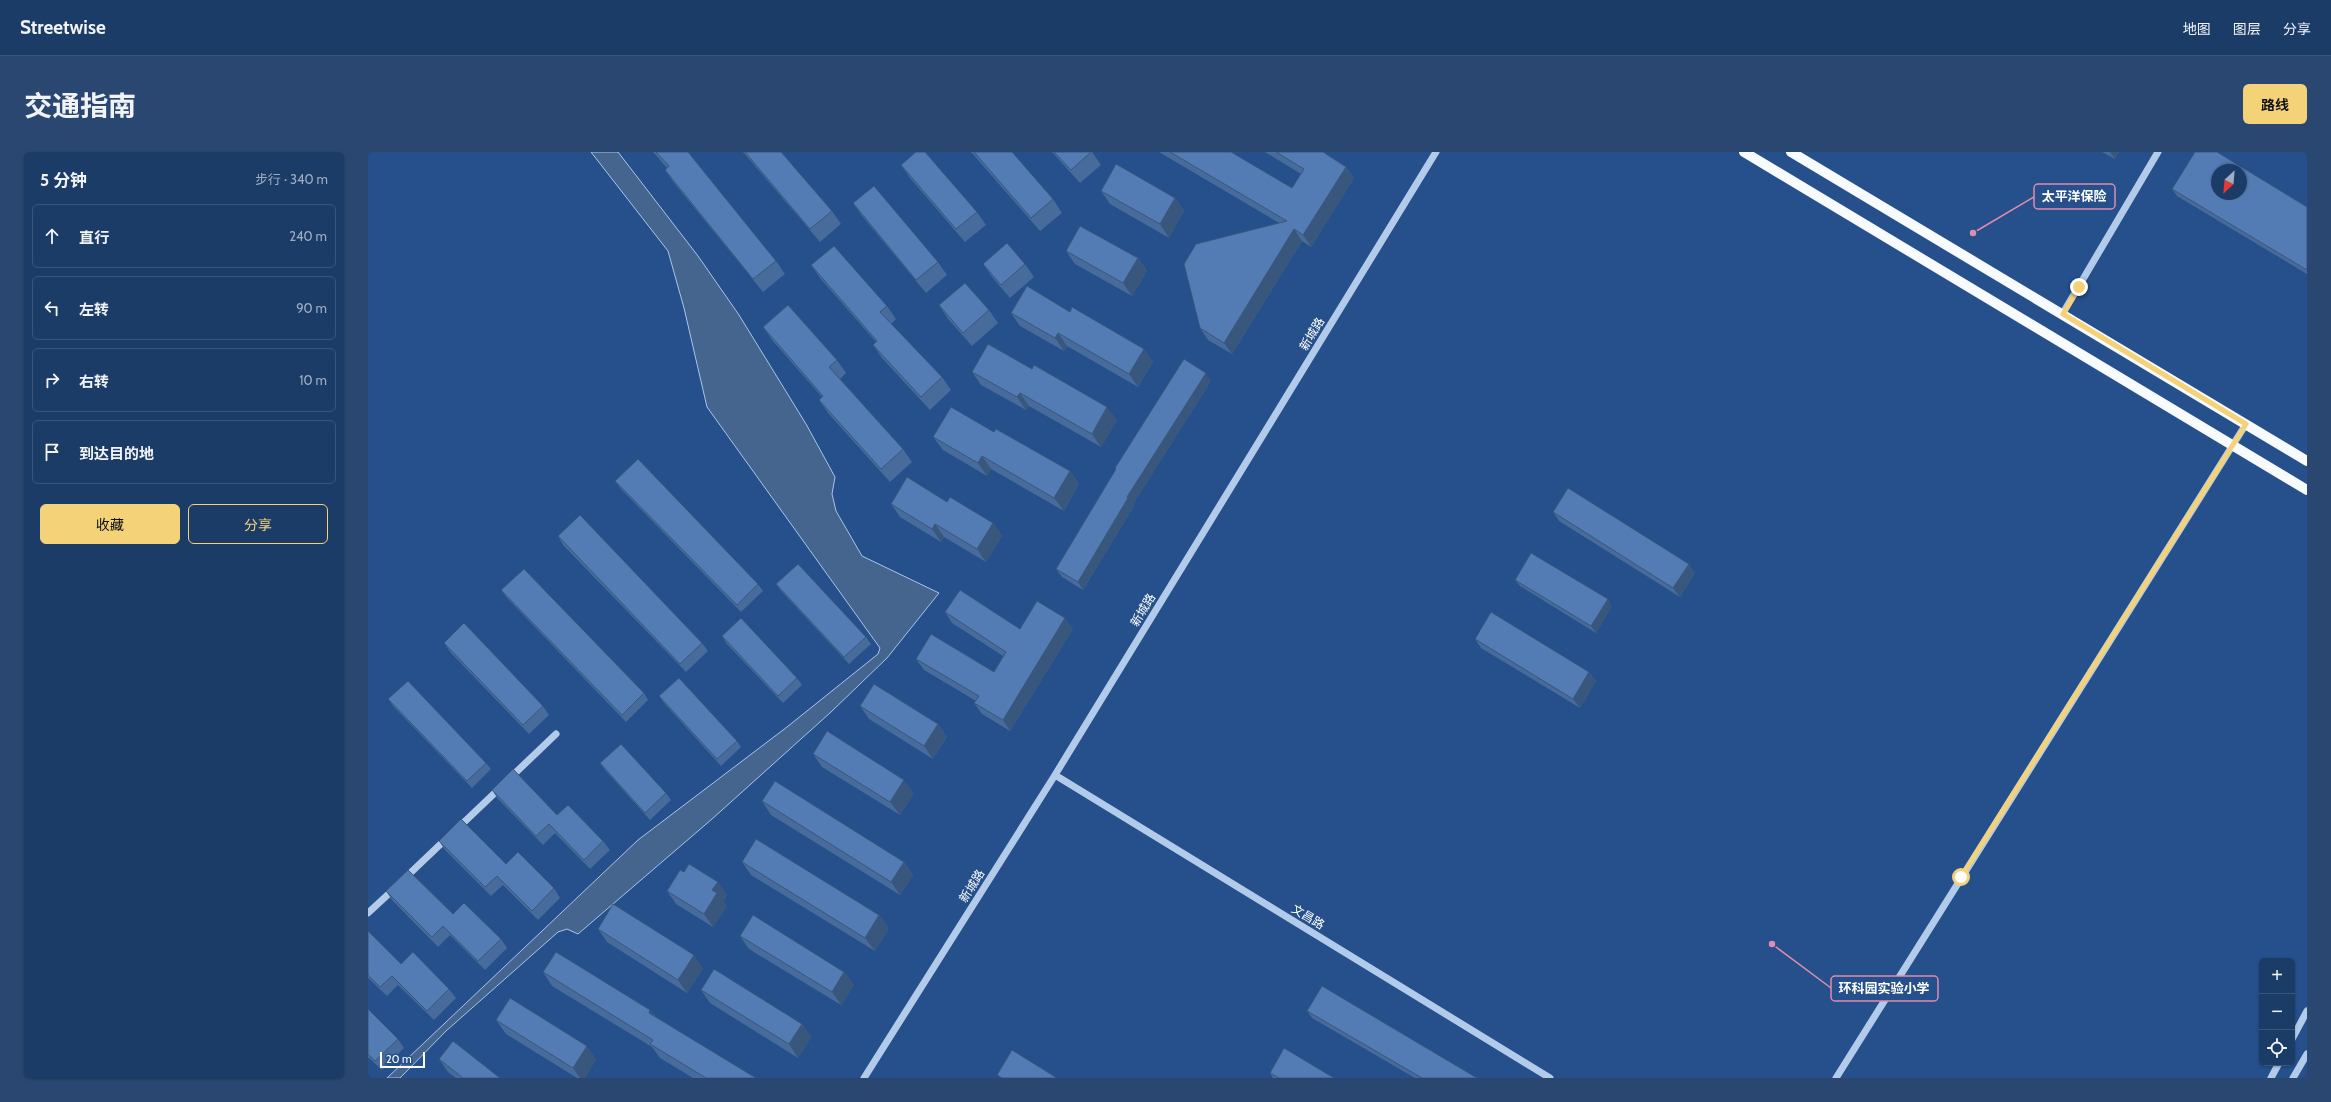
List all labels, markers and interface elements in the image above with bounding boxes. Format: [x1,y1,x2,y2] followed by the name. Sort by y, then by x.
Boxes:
[20,16,106,39] text: Streetwise
[2183,20,2211,38] text: 地图
[2233,20,2261,38] text: 图层
[2283,20,2311,38] text: 分享
[2243,84,2307,124] button: 路线
[24,89,136,123] text: 交通指南
[2211,164,2247,200] north arrow
[40,170,87,190] text: 5 分钟
[255,171,328,187] text: 步行 · 340 m
[2034,184,2115,209] callout: 太平洋保险
[2041,188,2107,204] text: 太平洋保险
[41,225,63,247] icon: ahead
[289,228,327,244] text: 240 m
[79,229,109,247] text: 直行
[2070,278,2088,296] route end
[41,297,63,319] icon: left
[296,300,327,316] text: 90 m
[79,301,109,319] text: 左转
[1296,314,1327,353] street label: 新城路
[41,369,63,391] icon: right
[299,372,327,388] text: 10 m
[79,373,109,391] text: 右转
[41,441,63,463] icon: arrive
[79,445,154,463] text: 到达目的地
[40,504,180,544] button: 收藏
[188,504,328,544] button: 分享
[1127,590,1158,629] street label: 新城路
[956,866,987,905] street label: 新城路
[1952,868,1970,886] route start
[1289,901,1328,932] street label: 文昌路
[2259,958,2295,1066] map controls
[2259,958,2295,994] button: +
[1831,976,1938,1001] callout: 环科园实验小学
[1838,980,1930,996] text: 环科园实验小学
[2259,994,2295,1030] button: −
[2259,1030,2295,1066] button: locate
[380,1050,425,1069] scale bar
[386,1052,412,1066] text: 20 m

